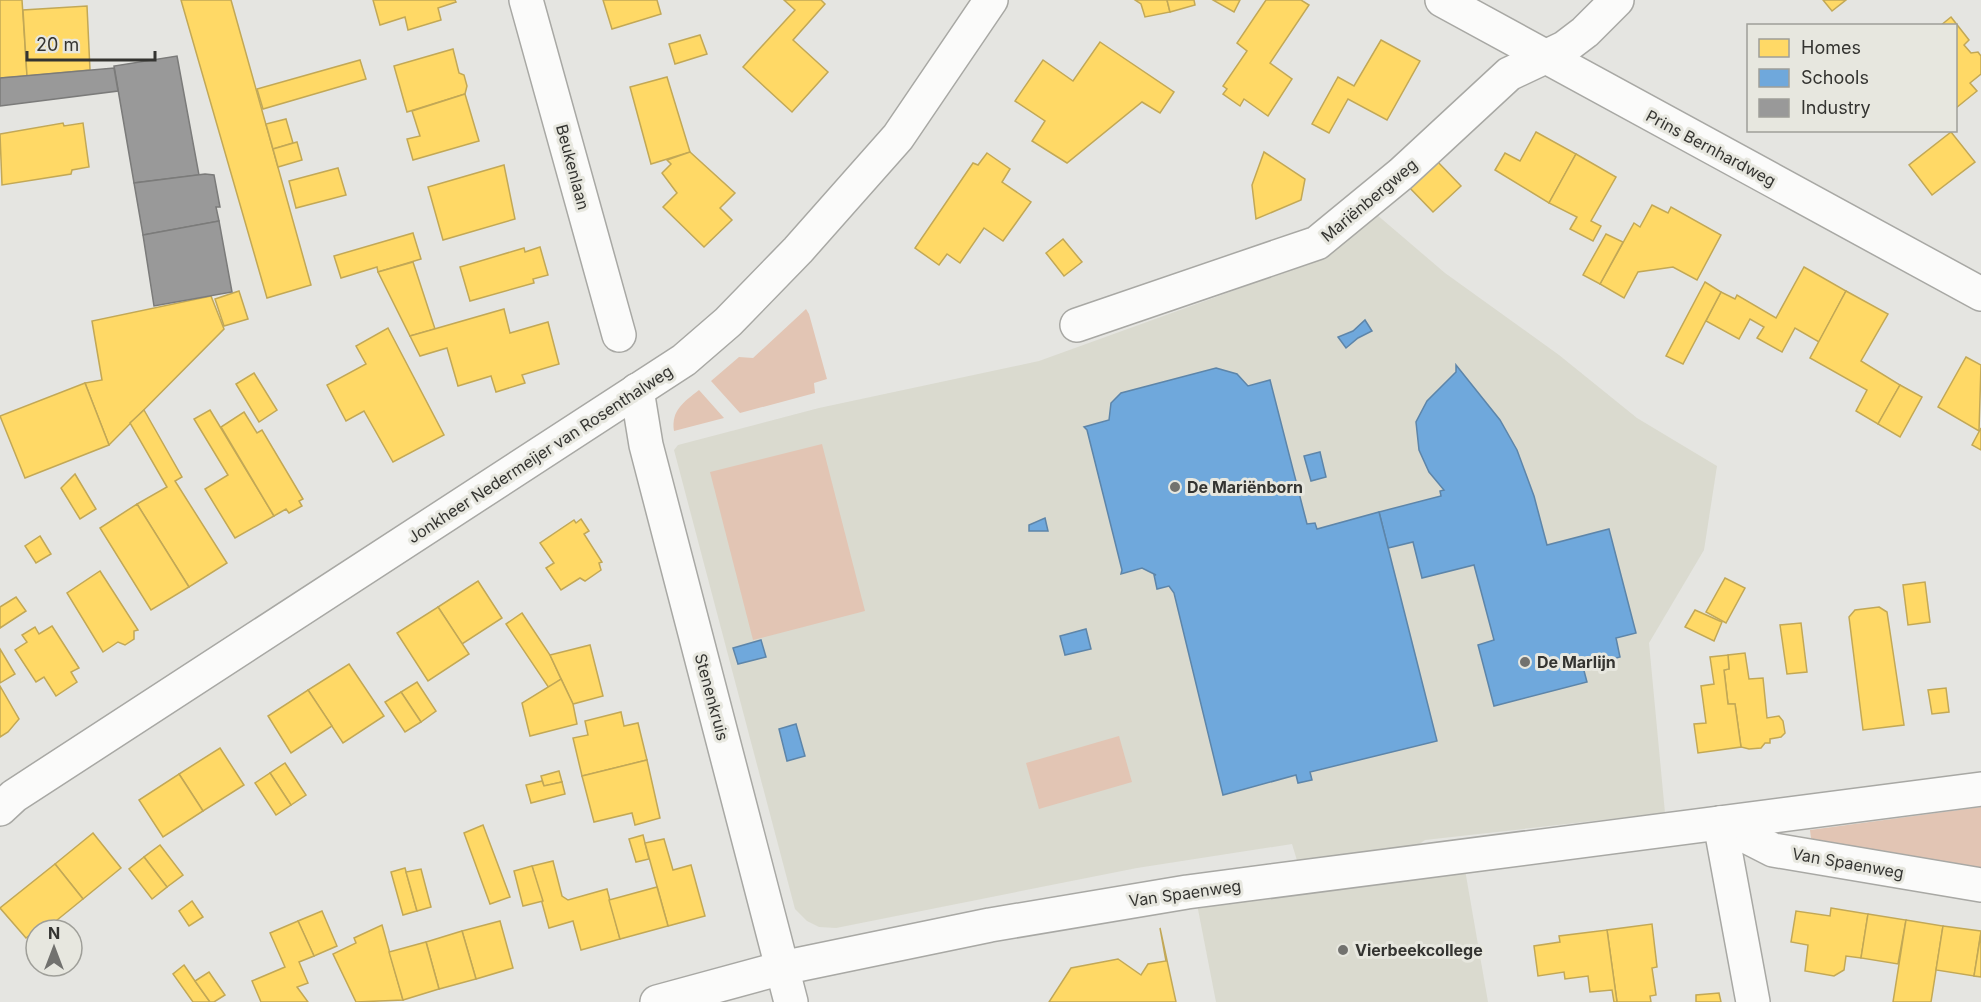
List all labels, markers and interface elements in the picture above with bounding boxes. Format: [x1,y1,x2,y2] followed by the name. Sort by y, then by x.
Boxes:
[27,24,154,62] scale bar
[1747,24,1957,132] legend
[36,34,79,55] text: 20 m
[1801,37,1861,58] text: Homes
[1801,67,1869,88] text: Schools
[1801,97,1871,118] text: Industry
[1643,105,1779,191] street label: Prins Bernhardweg
[552,122,594,212] street label: Beukenlaan
[1317,154,1421,246] street label: Mariënbergweg
[404,361,676,547] street label: Jonkheer Nedermeijer van Rosenthalweg
[1187,477,1303,497] place label: De Mariënborn
[1168,480,1182,494] marker: De Mariënborn
[691,651,733,743] street label: Stenenkruis
[1537,652,1616,672] place label: De Marlijn
[1518,655,1532,669] marker: De Marlijn
[1791,843,1905,883] street label: Van Spaenweg
[1128,875,1242,911] street label: Van Spaenweg
[24,918,84,978] north arrow
[48,923,60,943] text: N
[1355,940,1483,960] place label: Vierbeekcollege
[1336,943,1350,957] marker: Vierbeekcollege

